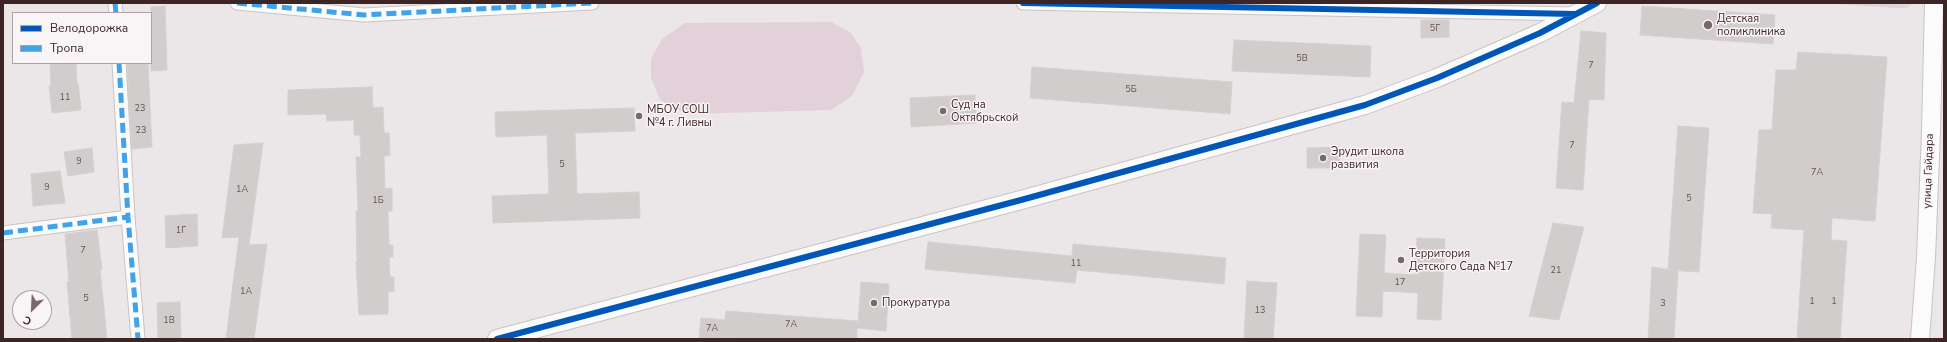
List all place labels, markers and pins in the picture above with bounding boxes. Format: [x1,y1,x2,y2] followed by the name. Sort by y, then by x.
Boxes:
[1717,12,1785,38] place label: Детская поликлиника
[1702,19,1714,31] marker: Детская поликлиника
[951,98,1018,124] place label: Суд на Октябрьской
[647,103,712,129] place label: МБОУ СОШ №4 г. Ливны
[938,106,948,116] marker: Суд на Октябрьской
[634,111,644,121] marker: МБОУ СОШ №4 г. Ливны
[1331,145,1404,171] place label: Эрудит школа развития
[1318,153,1328,163] marker: Эрудит школа развития
[1409,247,1513,273] place label: Территория Детского Сада №17
[1396,255,1406,265] marker: Территория Детского Сада №17
[882,296,950,310] place label: Прокуратура
[869,298,879,308] marker: Прокуратура

